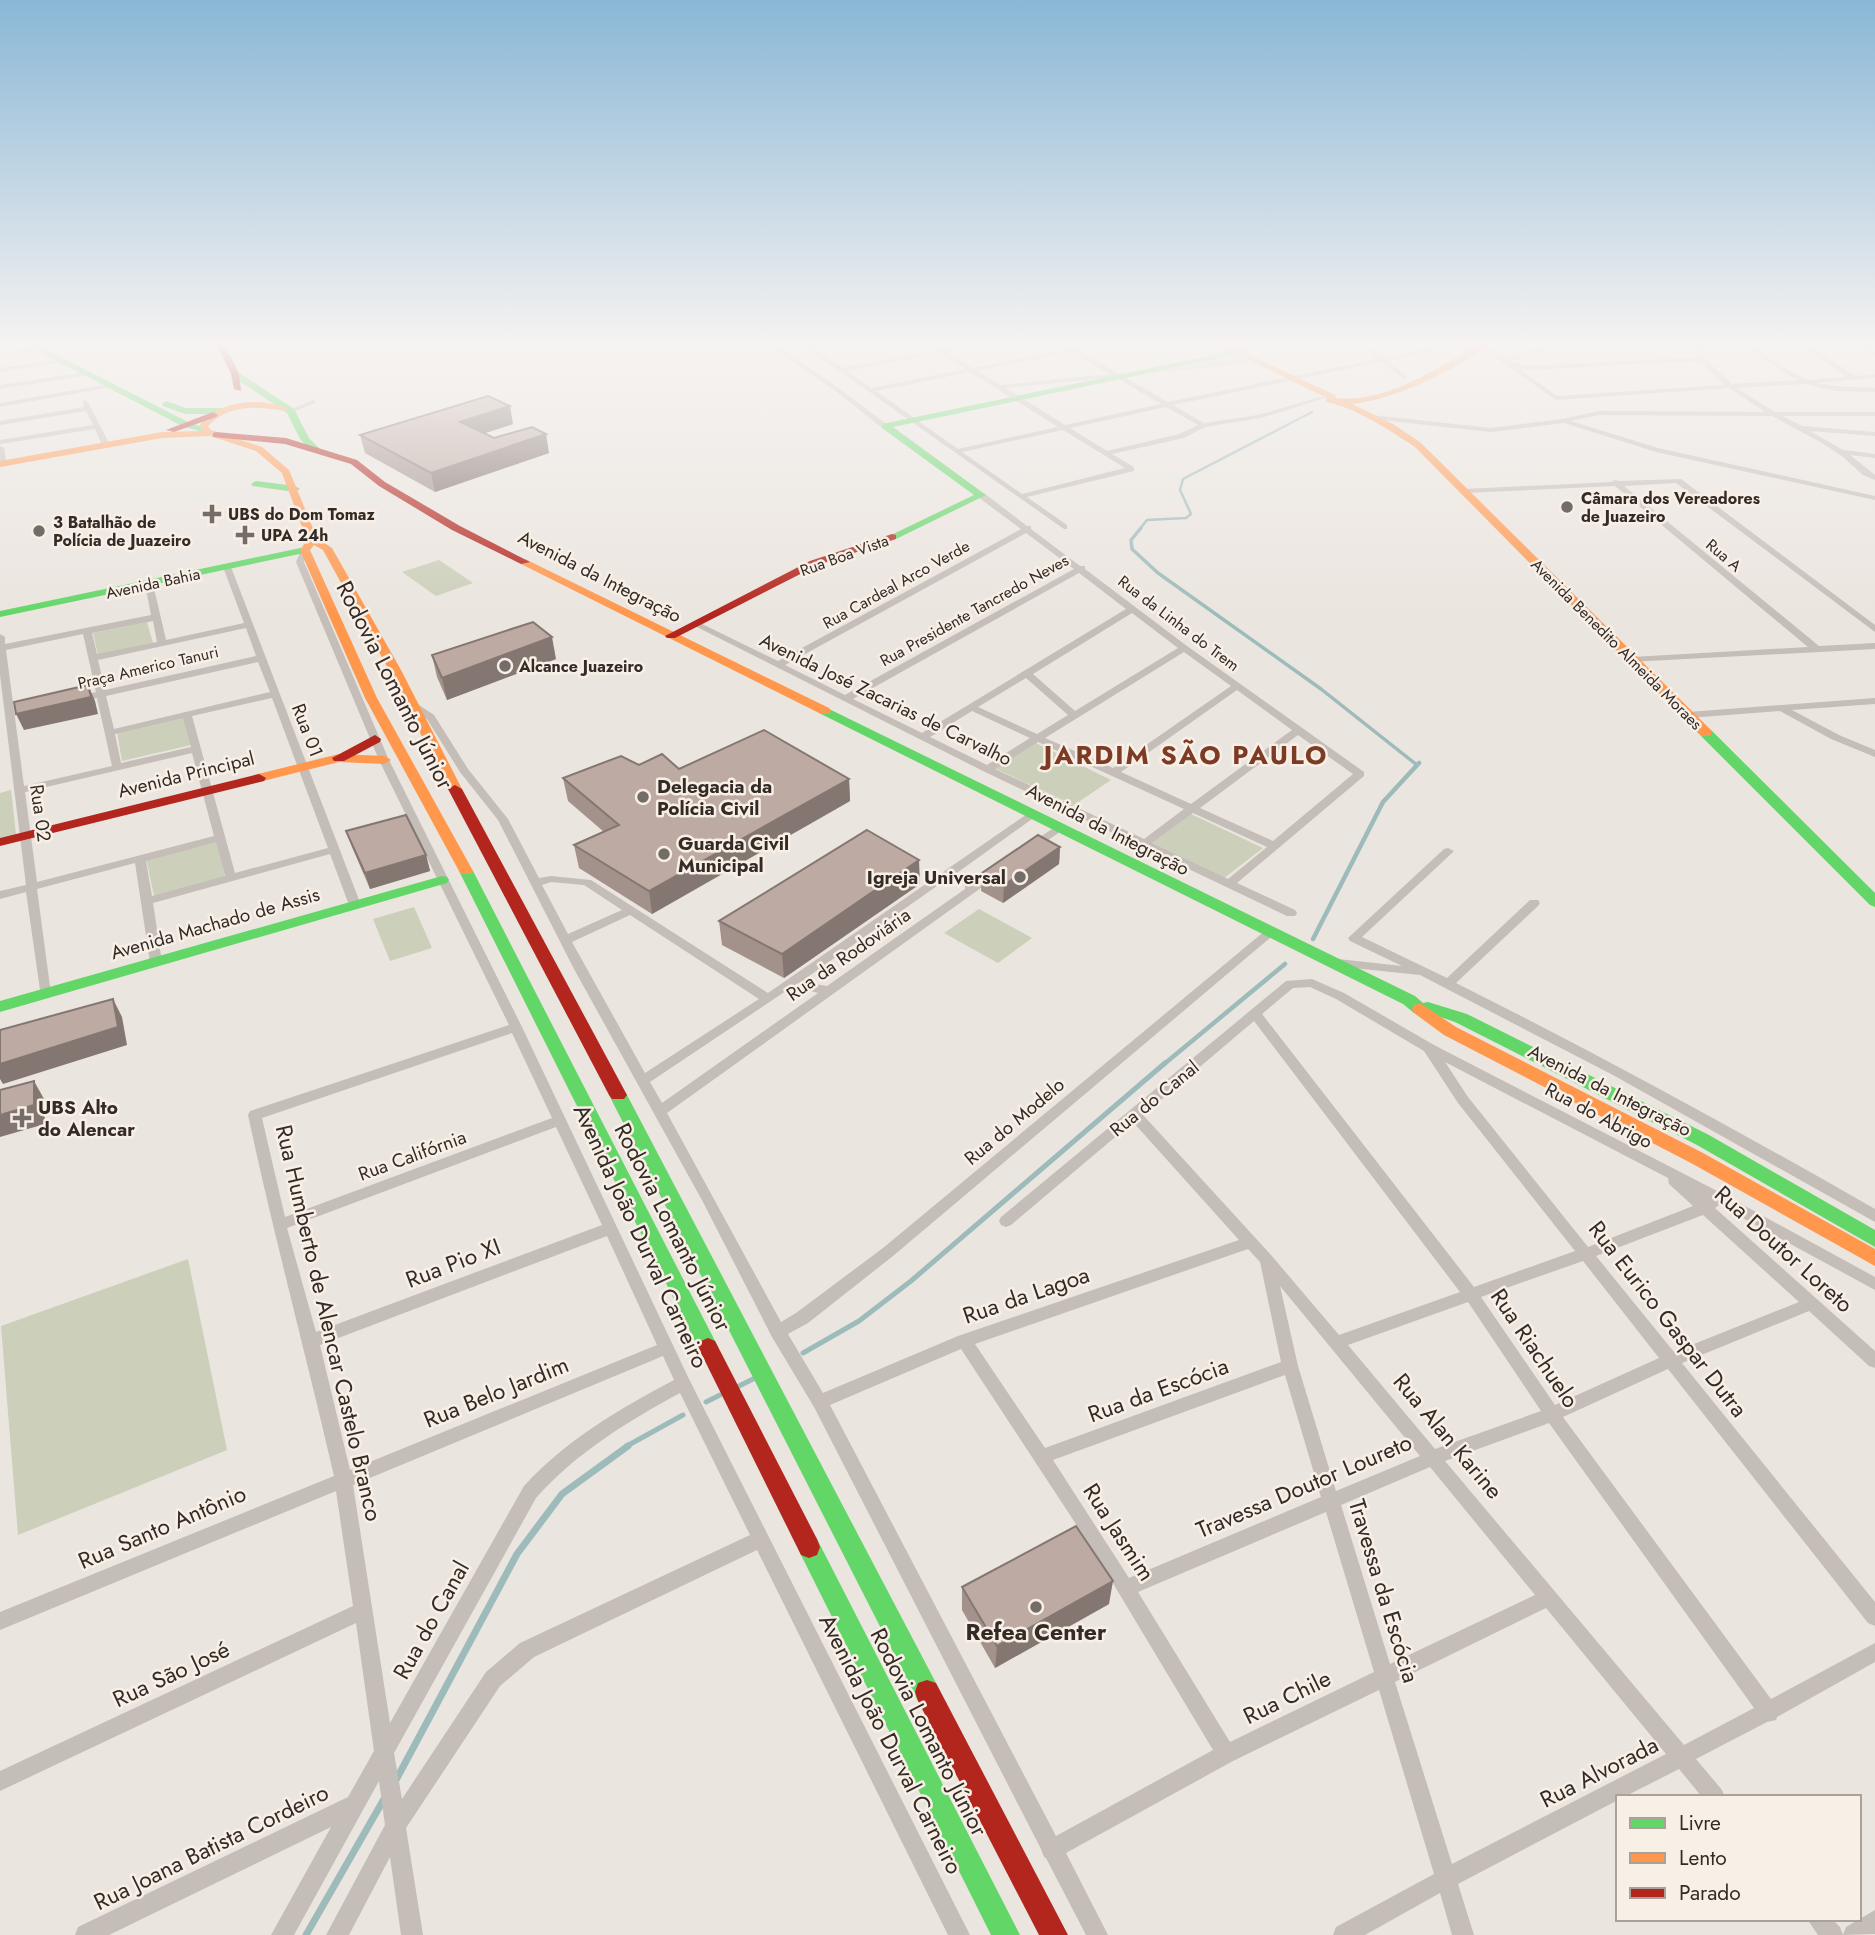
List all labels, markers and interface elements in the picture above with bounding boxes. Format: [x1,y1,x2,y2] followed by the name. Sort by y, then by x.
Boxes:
[1581,487,1760,528] place label: Câmara dos Vereadores de Juazeiro
[1559,499,1575,515] marker: Câmara dos Vereadores de Juazeiro
[228,503,375,526] place label: UBS do Dom Tomaz
[202,504,222,524] marker: UBS do Dom Tomaz
[53,511,191,552] place label: 3 Batalhão de Polícia de Juazeiro
[31,523,47,539] marker: 3 Batalhão de Polícia de Juazeiro
[261,524,328,547] place label: UPA 24h
[514,524,686,629] street label: Avenida da Integração
[235,525,255,545] marker: UPA 24h
[797,529,892,582] street label: Rua Boa Vista
[819,534,974,634] street label: Rua Cardeal Arco Verde
[1701,534,1747,577] street label: Rua A
[876,549,1073,672] street label: Rua Presidente Tancredo Neves
[1526,554,1707,735] street label: Avenida Benedito Almeida Moraes
[104,562,202,605] street label: Avenida Bahia
[1113,570,1244,677] street label: Rua da Linha do Trem
[328,575,462,795] street label: Rodovia Lomanto Júnior
[755,626,1016,772] street label: Avenida José Zacarias de Carvalho
[75,640,221,695] street label: Praça Americo Tanuri
[518,655,643,678] place label: Alcance Juazeiro
[497,658,513,674] marker: Alcance Juazeiro
[285,699,330,761] street label: Rua 01
[1039,736,1328,774] district label: JARDIM SÃO PAULO
[115,744,257,805] street label: Avenida Principal
[657,773,772,822] place label: Delegacia da Polícia Civil
[1022,777,1194,882] street label: Avenida da Integração
[23,783,58,844] street label: Rua 02
[635,789,651,805] marker: Delegacia da Polícia Civil
[678,830,789,879] place label: Guarda Civil Municipal
[656,846,672,862] marker: Guarda Civil Municipal
[867,864,1006,891] place label: Igreja Universal
[1012,869,1028,885] marker: Igreja Universal
[107,881,323,966] street label: Avenida Machado de Assis
[781,901,916,1007] street label: Rua da Rodoviária
[1524,1038,1696,1143] street label: Avenida da Integração
[1104,1054,1205,1143] street label: Rua do Canal
[958,1071,1070,1171] street label: Rua do Modelo
[1540,1076,1657,1155] street label: Rua do Abrigo
[38,1094,135,1143] place label: UBS Alto do Alencar
[565,1098,717,1374] street label: Avenida João Durval Carneiro
[12,1108,32,1128] marker: UBS Alto do Alencar
[606,1117,740,1337] street label: Rodovia Lomanto Júnior
[267,1121,391,1525] street label: Rua Humberto de Alencar Castelo Branco
[354,1123,470,1188] street label: Rua Califórnia
[1707,1177,1861,1321] street label: Rua Doutor Loreto
[1580,1213,1756,1425] street label: Rua Eurico Gaspar Dutra
[401,1229,505,1297] street label: Rua Pio XI
[958,1257,1094,1333] street label: Rua da Lagoa
[1482,1281,1588,1415] street label: Rua Riachuelo
[418,1347,574,1437] street label: Rua Belo Jardim
[1083,1349,1233,1431] street label: Rua da Escócia
[1385,1366,1511,1507] street label: Rua Alan Karine
[1191,1425,1417,1547] street label: Travessa Doutor Loureto
[73,1476,251,1578] street label: Rua Santo Antônio
[1075,1476,1163,1588] street label: Rua Jasmim
[1340,1495,1428,1687] street label: Travessa da Escócia
[384,1555,478,1685] street label: Rua do Canal
[1028,1599,1044,1615] marker: Refea Center
[811,1608,971,1880] street label: Avenida João Durval Carneiro
[966,1615,1107,1649] place label: Refea Center
[862,1622,996,1842] street label: Rodovia Lomanto Júnior
[107,1632,235,1716] street label: Rua São José
[1237,1661,1337,1733] street label: Rua Chile
[1534,1728,1664,1816] street label: Rua Alvorada
[88,1775,334,1919] street label: Rua Joana Batista Cordeiro
[1616,1795,1861,1921] legend
[1679,1808,1721,1838] text: Livre
[1679,1843,1727,1873] text: Lento
[1679,1878,1741,1908] text: Parado

